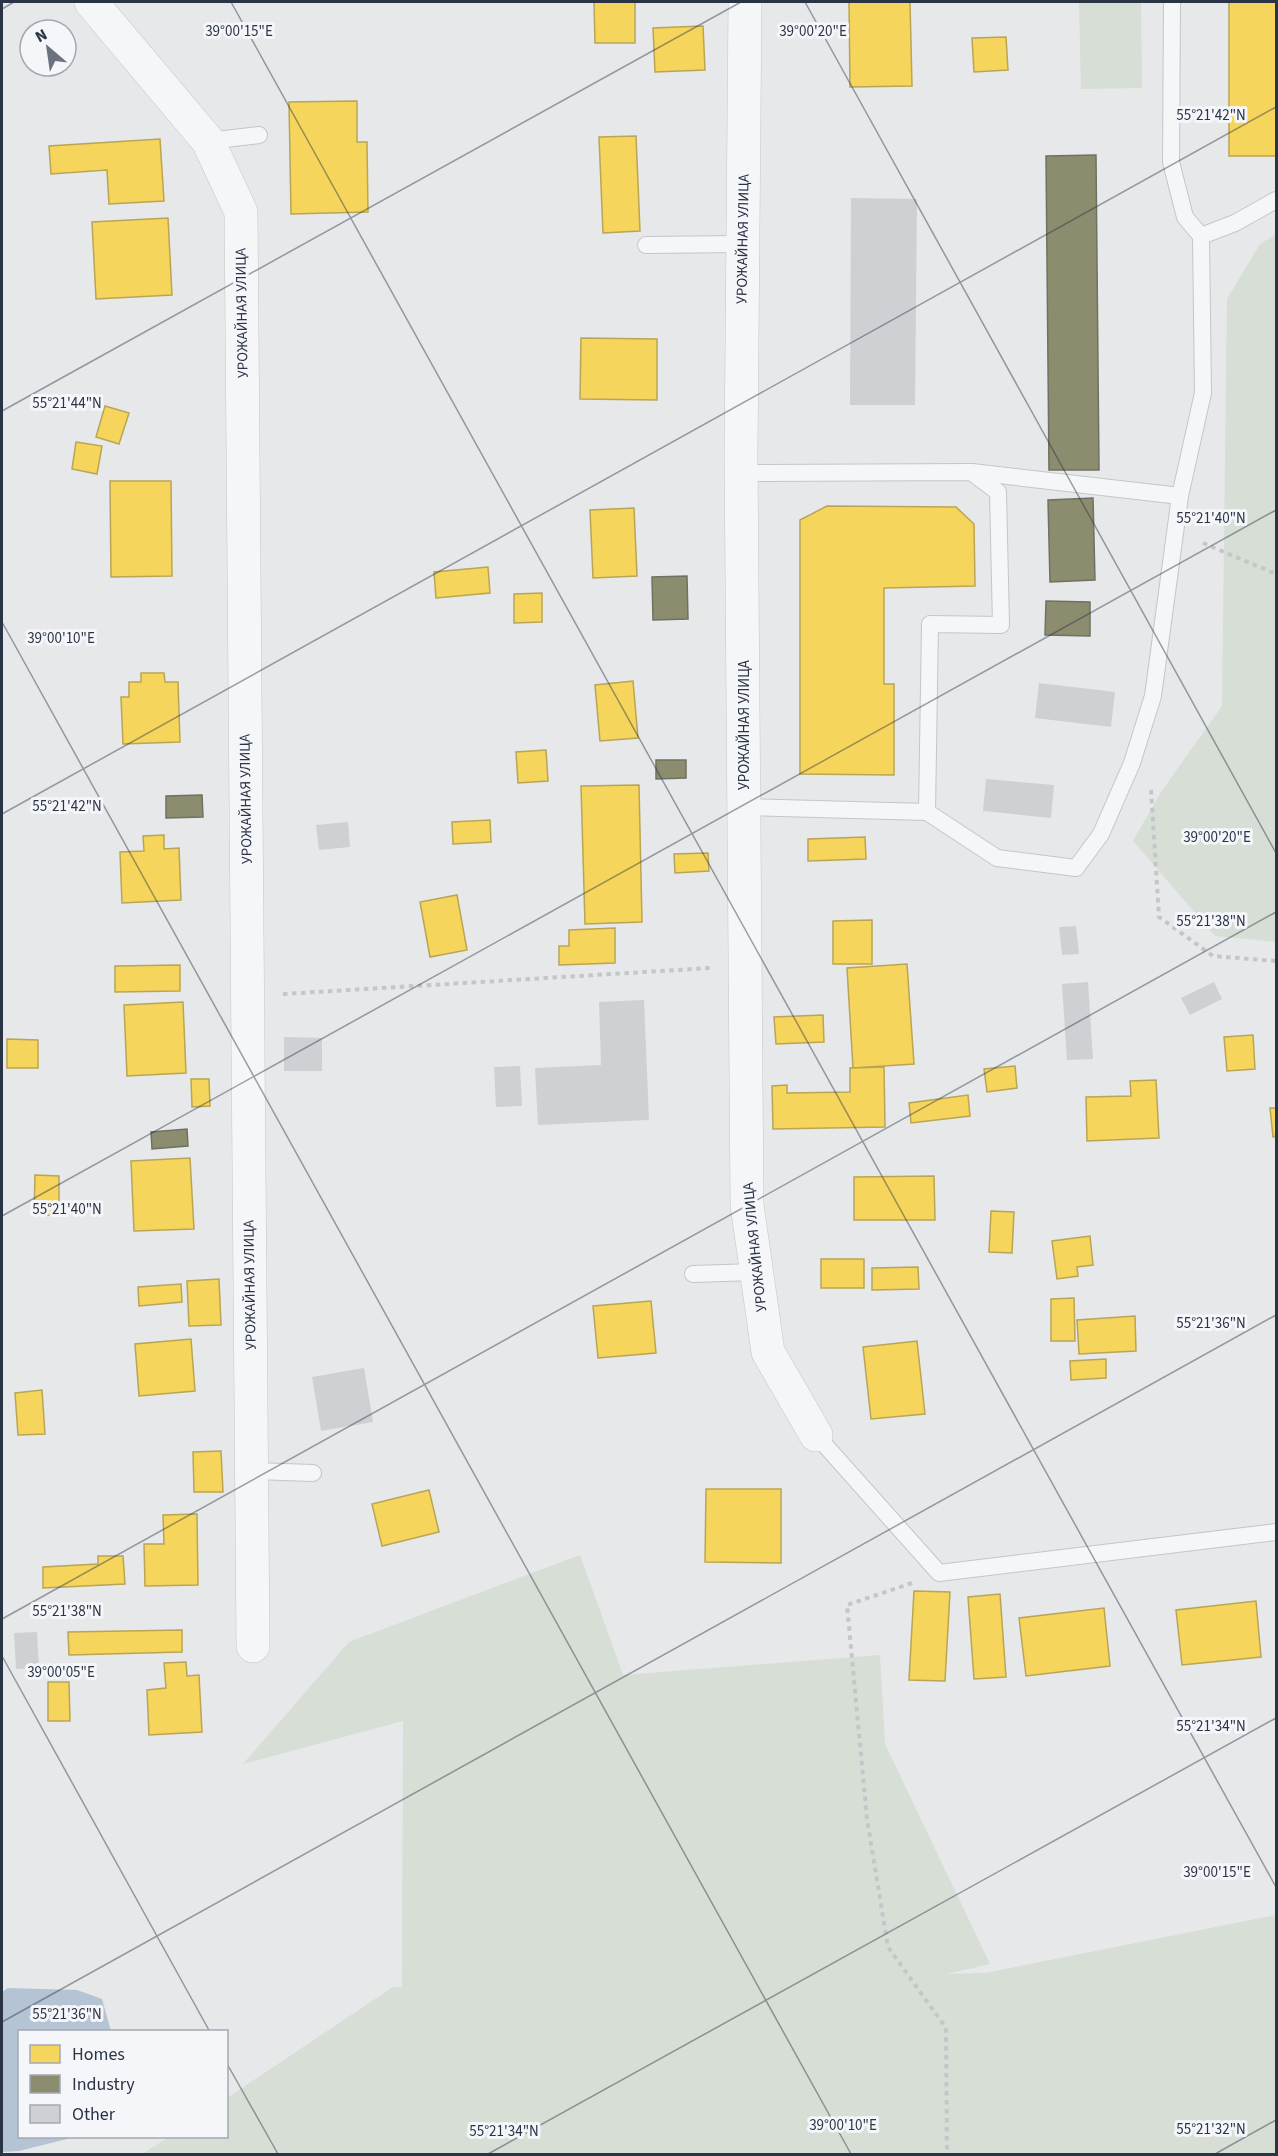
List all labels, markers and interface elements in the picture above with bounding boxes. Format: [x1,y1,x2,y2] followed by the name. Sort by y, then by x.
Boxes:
[18,18,78,78] north arrow
[205,21,273,42] text: 39°00'15"E
[779,21,847,42] text: 39°00'20"E
[31,24,51,48] text: N
[1176,105,1246,126] text: 55°21'42"N
[731,173,755,304] street label: УРОЖАЙНАЯ УЛИЦА
[230,247,254,378] street label: УРОЖАЙНАЯ УЛИЦА
[32,393,102,414] text: 55°21'44"N
[1176,508,1246,529] text: 55°21'40"N
[27,628,95,649] text: 39°00'10"E
[734,659,755,790] street label: УРОЖАЙНАЯ УЛИЦА
[234,733,258,864] street label: УРОЖАЙНАЯ УЛИЦА
[32,796,102,817] text: 55°21'42"N
[1183,827,1251,848] text: 39°00'20"E
[1176,911,1246,932] text: 55°21'38"N
[738,1180,772,1313] street label: УРОЖАЙНАЯ УЛИЦА
[32,1199,102,1220] text: 55°21'40"N
[238,1219,262,1350] street label: УРОЖАЙНАЯ УЛИЦА
[1176,1313,1246,1334] text: 55°21'36"N
[32,1601,102,1622] text: 55°21'38"N
[27,1662,95,1683] text: 39°00'05"E
[1176,1716,1246,1737] text: 55°21'34"N
[1183,1862,1251,1883] text: 39°00'15"E
[32,2004,102,2025] text: 55°21'36"N
[18,2030,228,2138] legend
[72,2042,125,2067] text: Homes
[72,2072,135,2097] text: Industry
[72,2102,116,2127] text: Other
[809,2115,877,2136] text: 39°00'10"E
[1176,2119,1246,2140] text: 55°21'32"N
[469,2121,539,2142] text: 55°21'34"N

